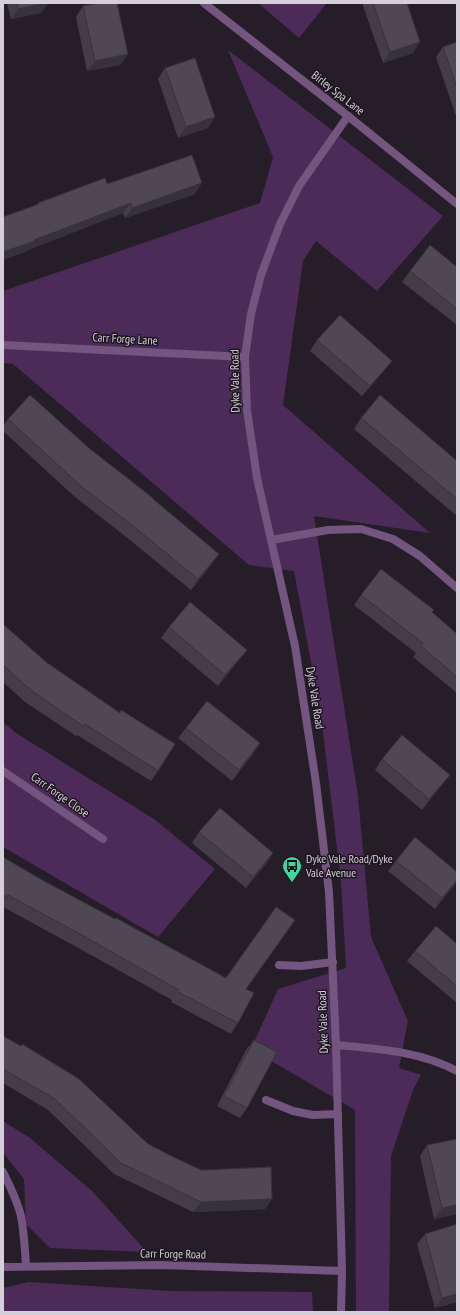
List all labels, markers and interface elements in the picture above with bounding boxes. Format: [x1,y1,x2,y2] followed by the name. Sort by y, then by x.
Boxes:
[309,67,368,118] street label: Birley Spa Lane
[92,329,158,348] street label: Carr Forge Lane
[226,349,243,413] street label: Dyke Vale Road
[303,666,328,730] street label: Dyke Vale Road
[28,769,92,820] street label: Carr Forge Close
[305,851,393,880] place label: Dyke Vale Road/Dyke Vale Avenue
[281,855,303,883] bus stop icon: Dyke Vale Road/Dyke Vale Avenue
[314,990,331,1054] street label: Dyke Vale Road
[140,1245,206,1262] street label: Carr Forge Road

